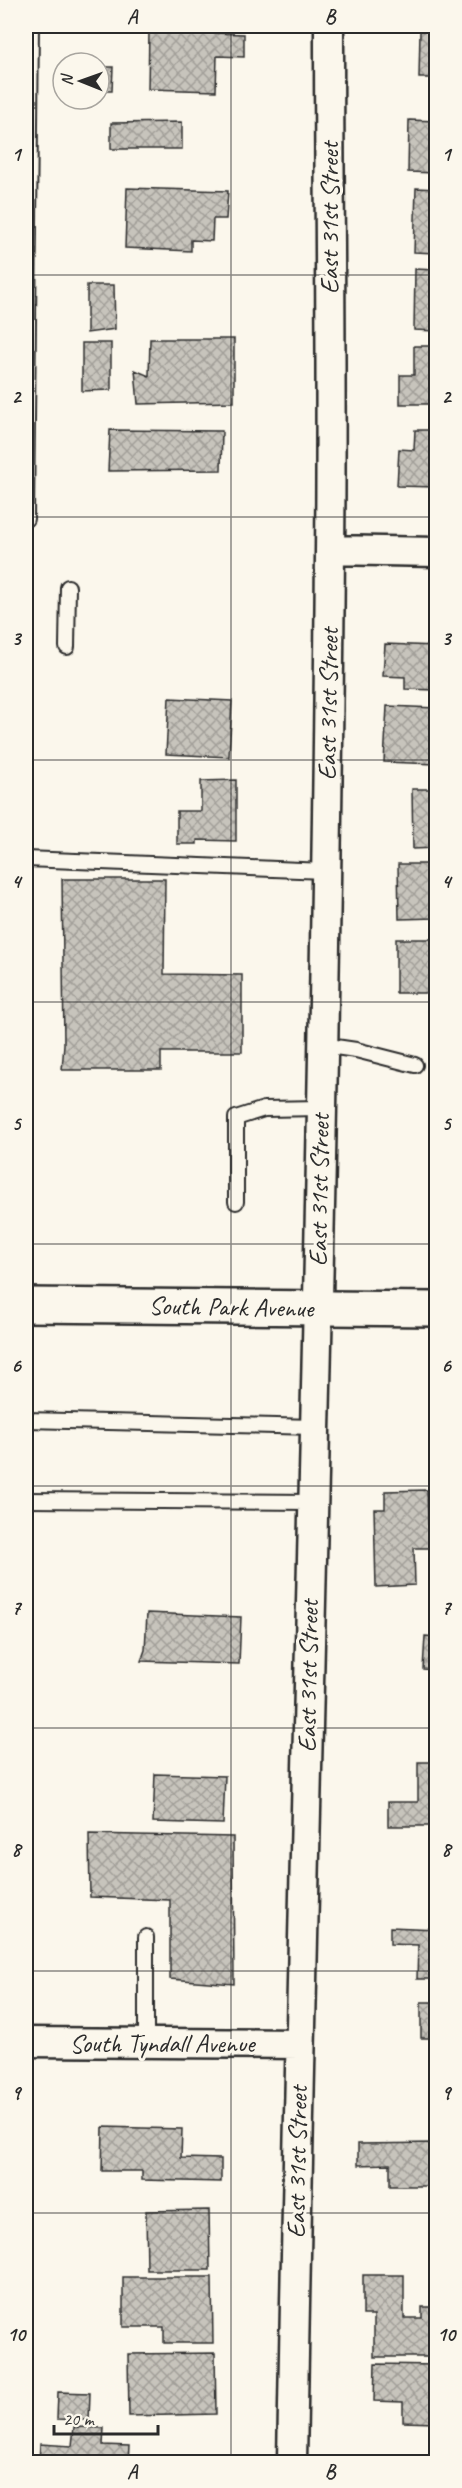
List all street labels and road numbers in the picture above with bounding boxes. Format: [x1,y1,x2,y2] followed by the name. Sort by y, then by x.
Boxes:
[313,140,346,294] street label: East 31st Street
[310,625,346,780] street label: East 31st Street
[301,1111,337,1266] street label: East 31st Street
[148,1289,315,1325] street label: South Park Avenue
[290,1597,326,1752] street label: East 31st Street
[69,2027,257,2060] street label: South Tyndall Avenue
[279,2083,315,2238] street label: East 31st Street

